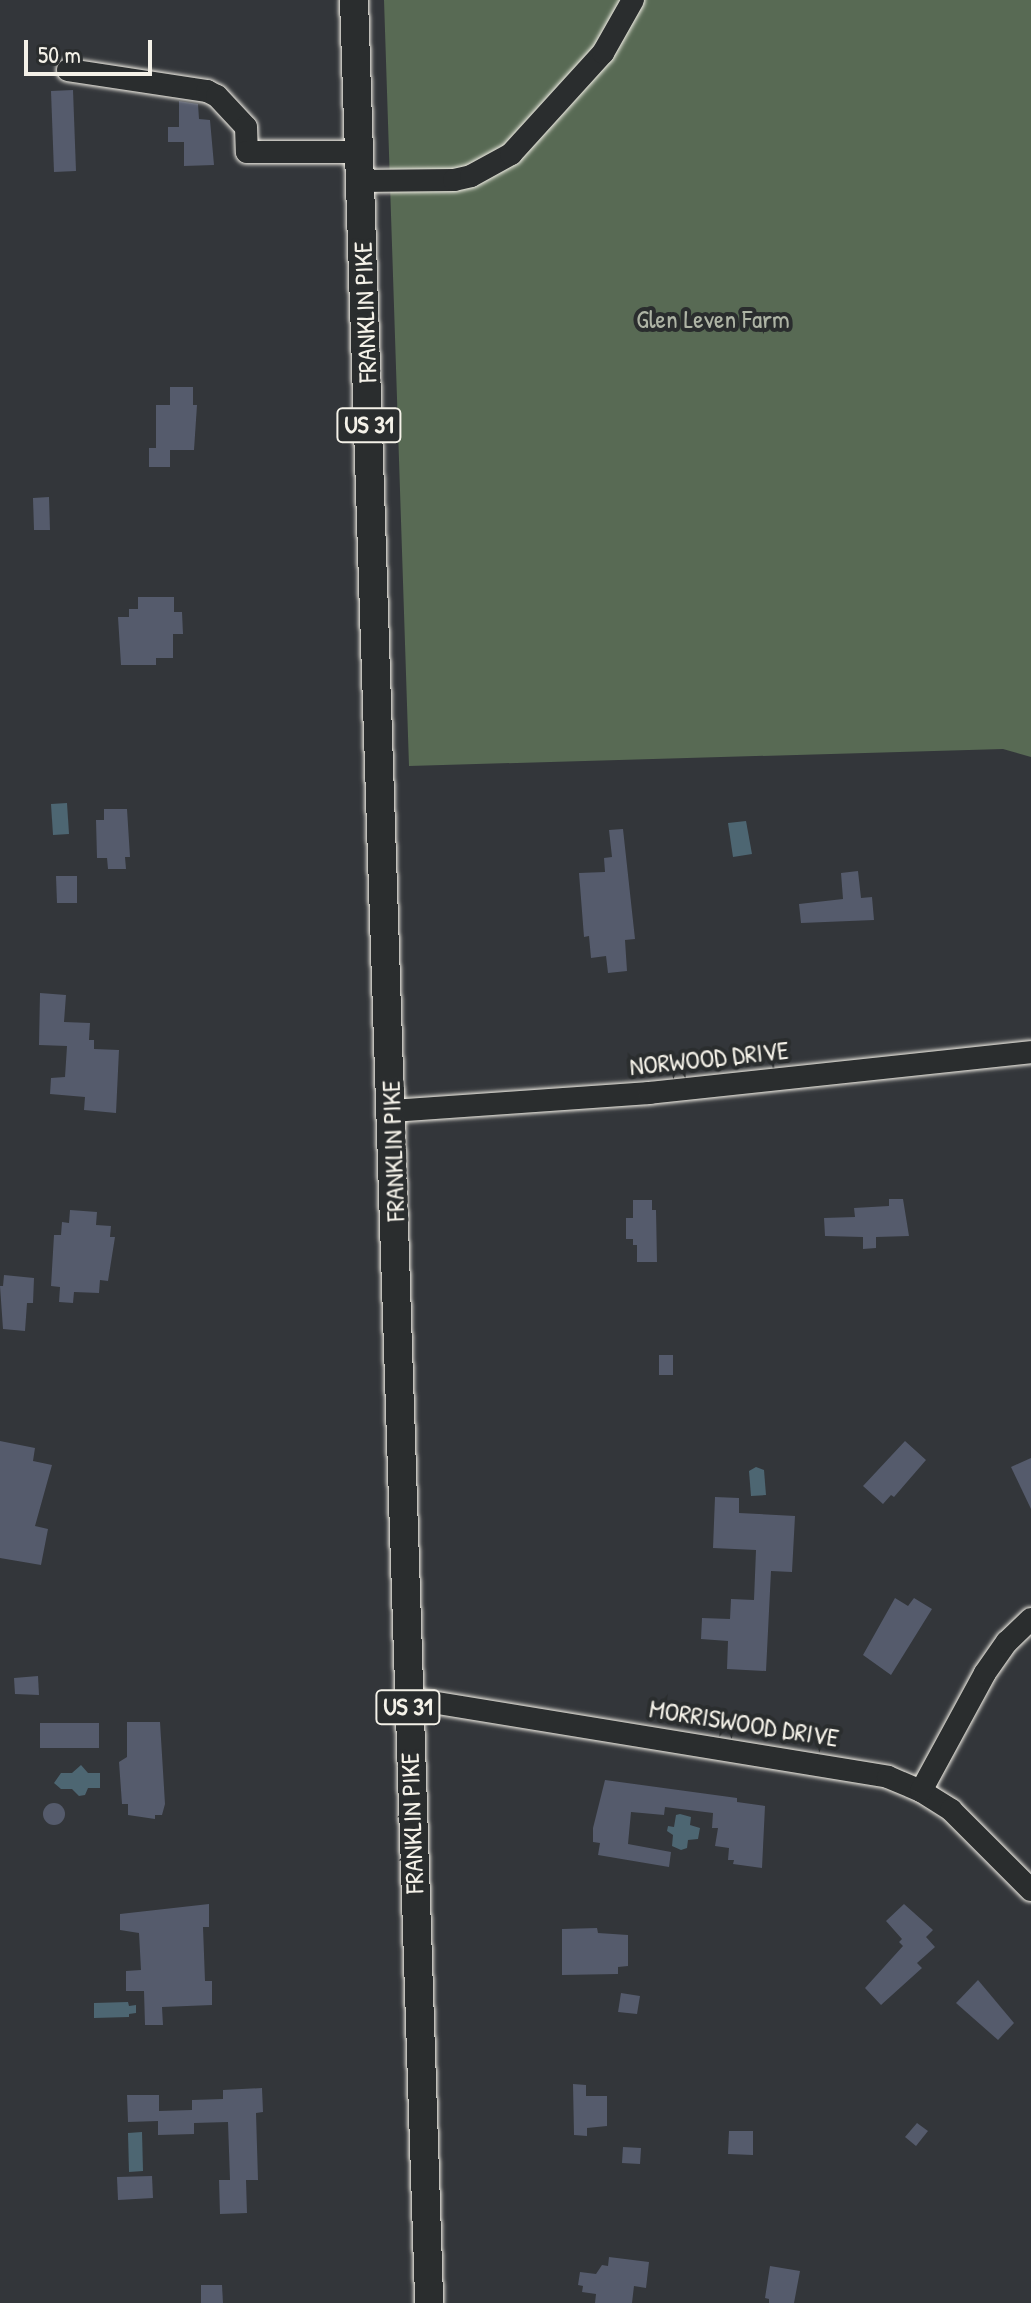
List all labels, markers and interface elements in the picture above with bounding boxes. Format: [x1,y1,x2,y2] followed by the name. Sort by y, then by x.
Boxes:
[28,24,156,74] scale bar
[38,38,81,70] text: 50 m
[347,241,383,383] street label: FRANKLIN PIKE
[636,303,790,335] park label: Glen Leven Farm
[335,405,403,445] road number: US 31
[628,1034,790,1082] street label: NORWOOD DRIVE
[375,1080,411,1222] street label: FRANKLIN PIKE
[374,1687,442,1727] road number: US 31
[647,1693,841,1753] street label: MORRISWOOD DRIVE
[394,1752,430,1894] street label: FRANKLIN PIKE

